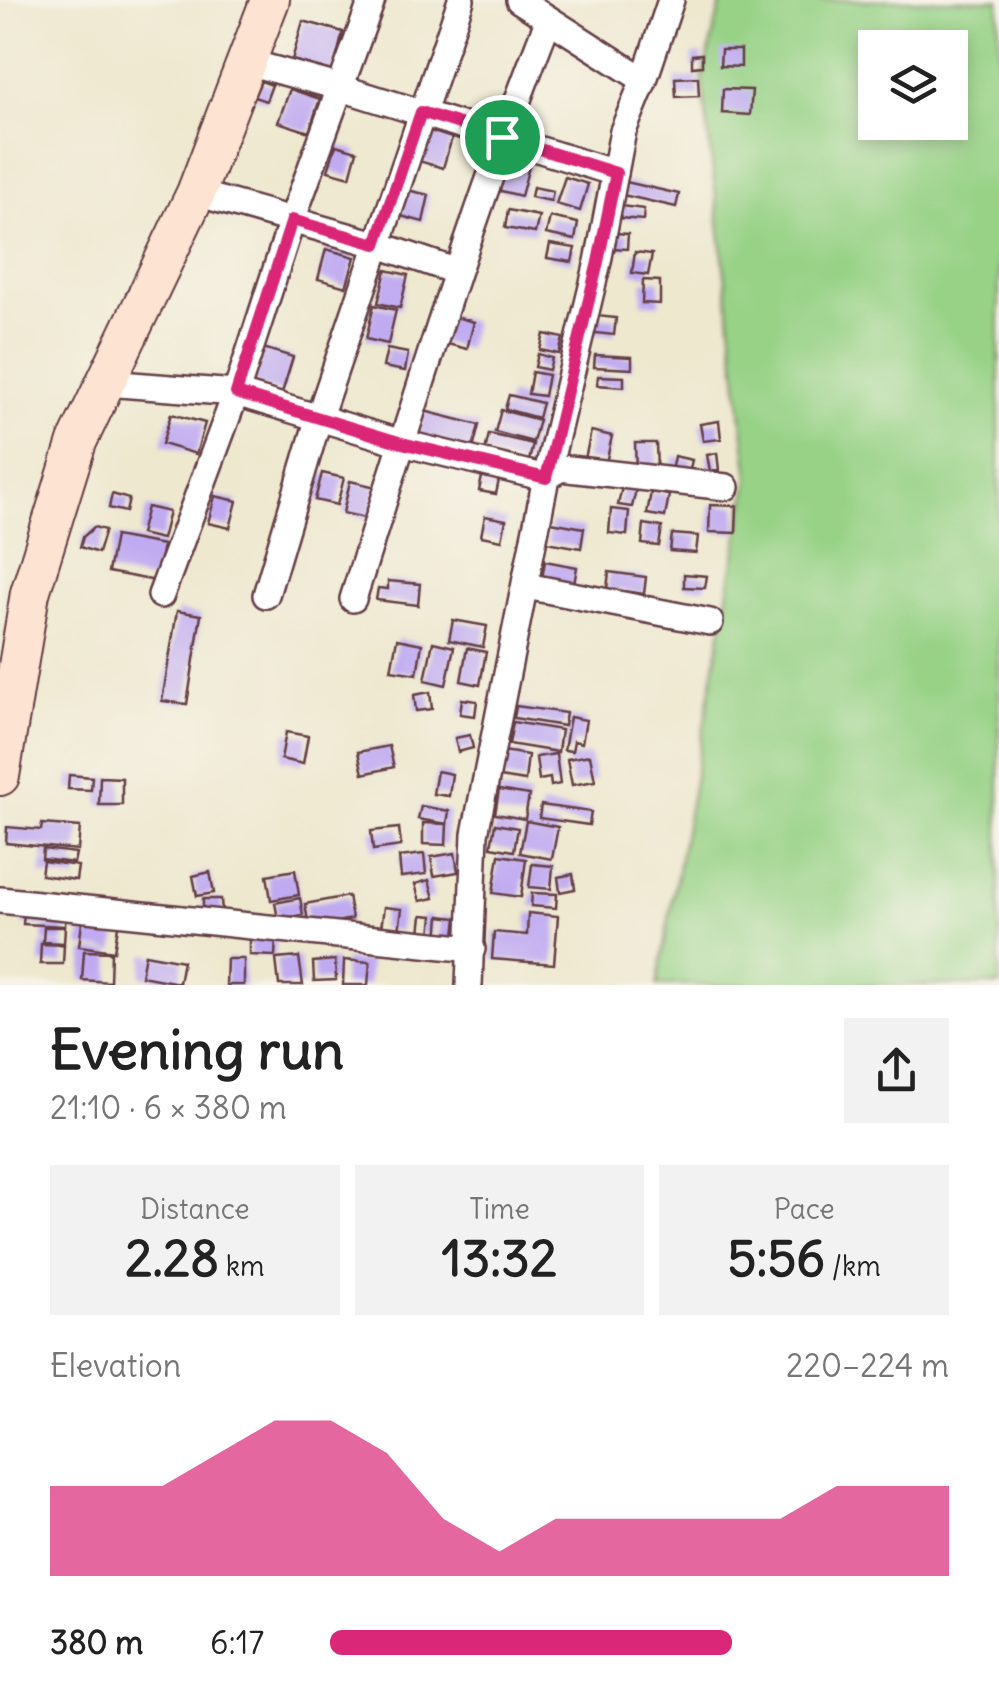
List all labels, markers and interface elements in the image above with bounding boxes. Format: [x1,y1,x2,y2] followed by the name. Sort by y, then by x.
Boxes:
[858,30,968,140] map controls
[858,30,968,140] button: layers
[460,95,545,180] pin
[475,110,530,165] icon: arrive
[50,1015,344,1084] text: Evening run
[844,1018,949,1123] button: share
[50,1087,287,1128] text: 21:10 · 6 × 380 m
[140,1191,250,1227] text: Distance
[469,1191,530,1227] text: Time
[774,1191,835,1227] text: Pace
[125,1227,219,1290] text: 2.28
[442,1227,557,1290] text: 13:32
[727,1227,825,1290] text: 5:56
[219,1248,265,1284] text: km
[825,1248,881,1284] text: /km
[50,1345,181,1386] text: Elevation
[786,1345,949,1386] text: 220–224 m
[50,1622,143,1663] text: 380 m
[210,1622,264,1663] text: 6:17

